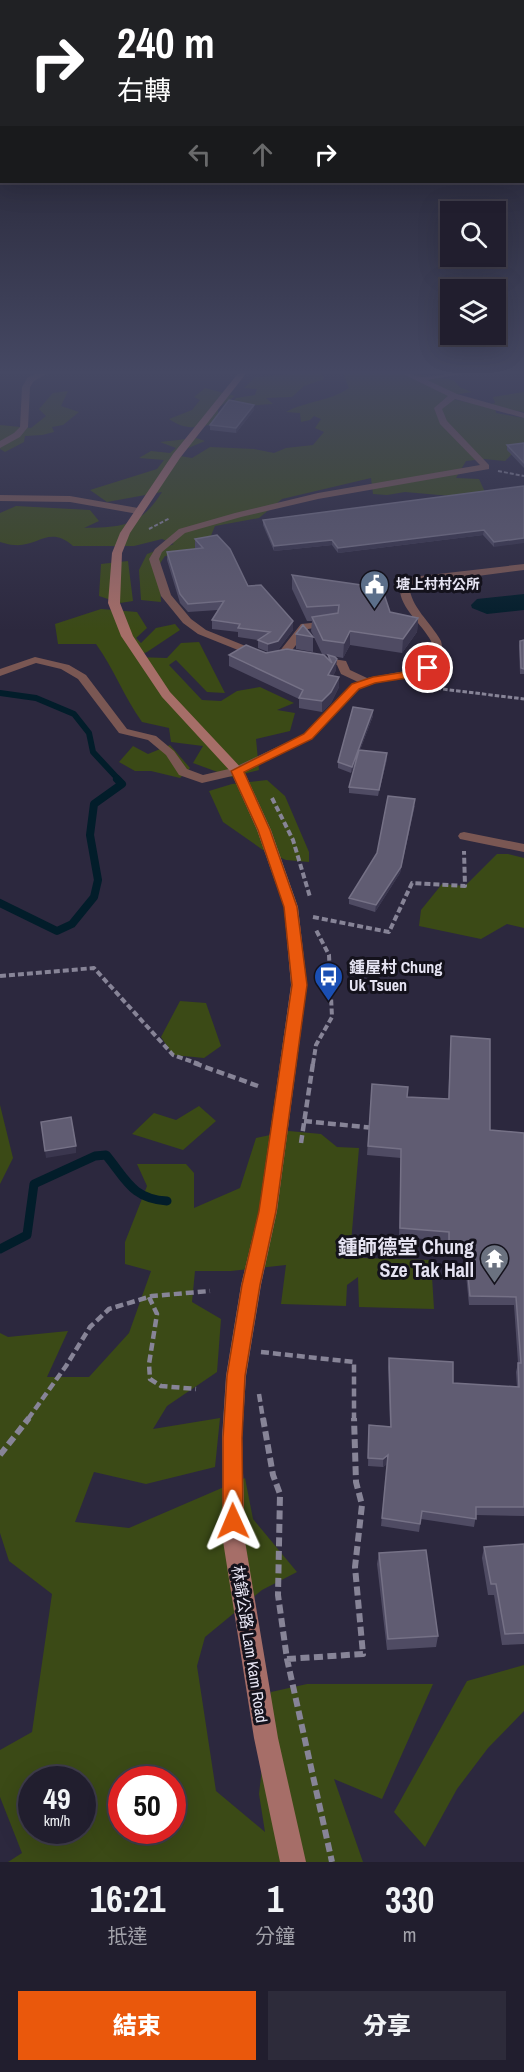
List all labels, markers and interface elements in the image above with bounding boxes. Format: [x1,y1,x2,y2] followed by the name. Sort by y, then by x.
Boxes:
[117,15,215,71] text: 240 m
[18,24,96,102] icon: right
[117,72,171,108] text: 右轉
[183,138,216,171] icon: left
[246,138,279,171] icon: ahead
[309,138,342,171] icon: right
[440,201,506,345] map controls
[440,201,506,267] button: search
[440,279,506,345] button: layers
[359,568,391,610] public building icon: 塘上村村公所
[396,575,480,593] place label: 塘上村村公所
[402,642,453,693] pin
[411,651,444,684] icon: arrive
[349,956,442,996] place label: 鍾屋村 Chung Uk Tsuen
[312,960,344,1002] bus stop icon: 鍾屋村 Chung Uk Tsuen
[338,1233,474,1283] place label: 鍾師德堂 Chung Sze Tak Hall
[479,1242,511,1284] temple icon: 鍾師德堂 Chung Sze Tak Hall
[201,1489,265,1553] position arrow
[227,1564,273,1724] street label: 林錦公路 Lam Kam Road
[108,1766,186,1844] speed limit sign: 50
[43,1778,71,1818] text: 49
[44,1810,70,1831] text: km/h
[90,1875,165,1923] text: 16:21
[267,1875,283,1923] text: 1
[385,1876,434,1924] text: 330
[403,1921,416,1948] text: m
[108,1922,148,1949] text: 抵達
[255,1922,295,1949] text: 分鐘
[18,1991,256,2060] button: 結束
[268,1991,506,2060] button: 分享

